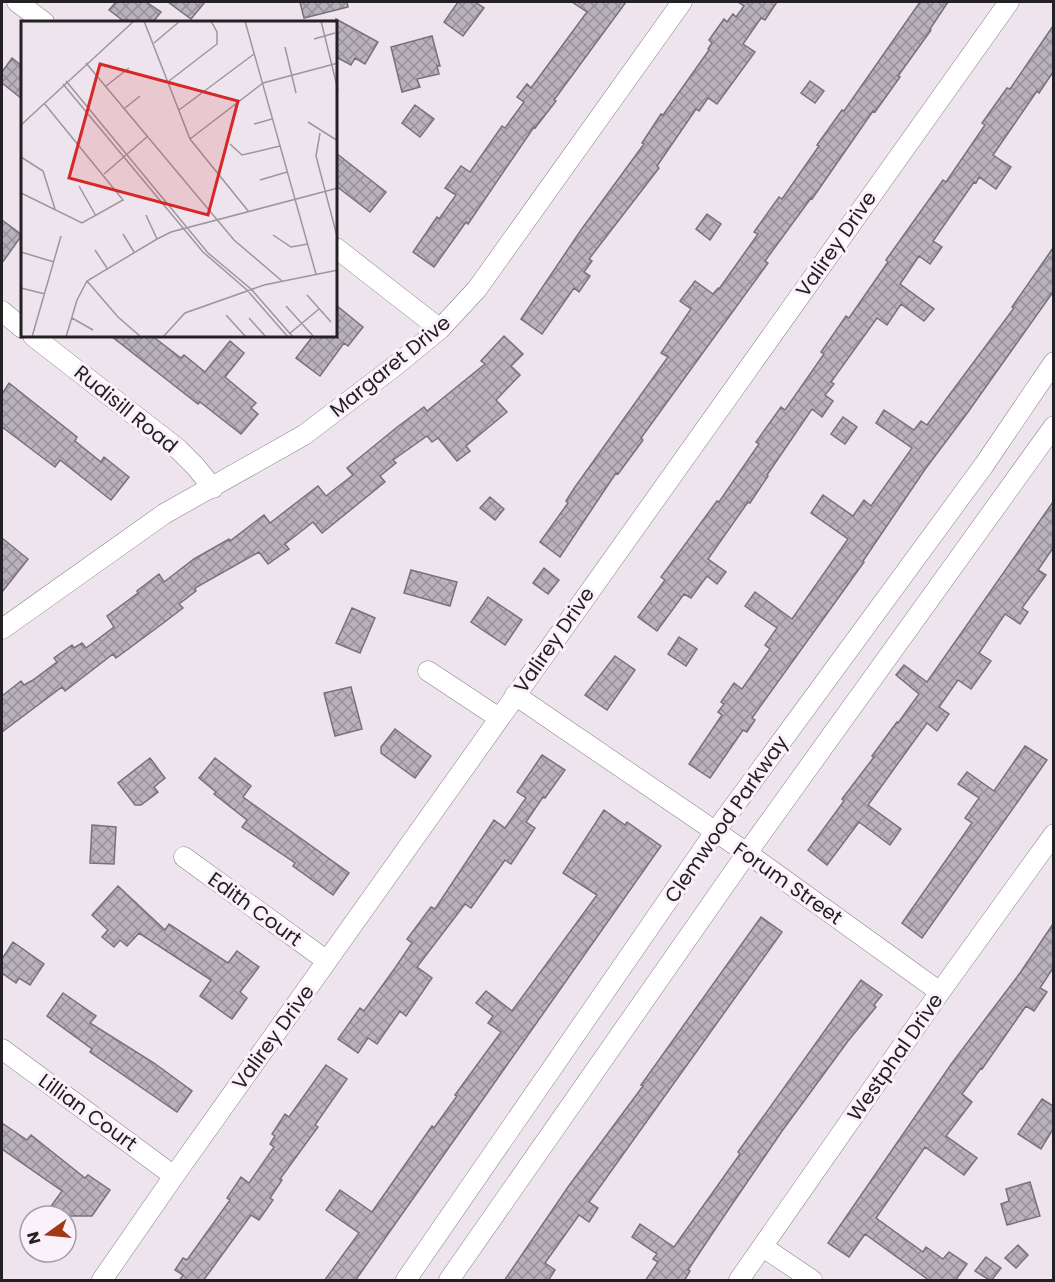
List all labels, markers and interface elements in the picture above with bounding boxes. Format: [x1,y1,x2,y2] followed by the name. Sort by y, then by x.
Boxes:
[21,21,338,338] inset map
[789,185,883,303] street label: Valirey Drive
[324,309,456,423] street label: Margaret Drive
[68,358,184,460] street label: Rudisill Road
[507,581,601,699] street label: Valirey Drive
[658,730,794,908] street label: Clemwood Parkway
[728,835,848,931] street label: Forum Street
[202,865,308,953] street label: Edith Court
[225,979,321,1095] street label: Valirey Drive
[841,988,949,1126] street label: Westphal Drive
[33,1067,143,1157] street label: Lillian Court
[18,1204,78,1264] north arrow
[21,1229,47,1247] text: N

